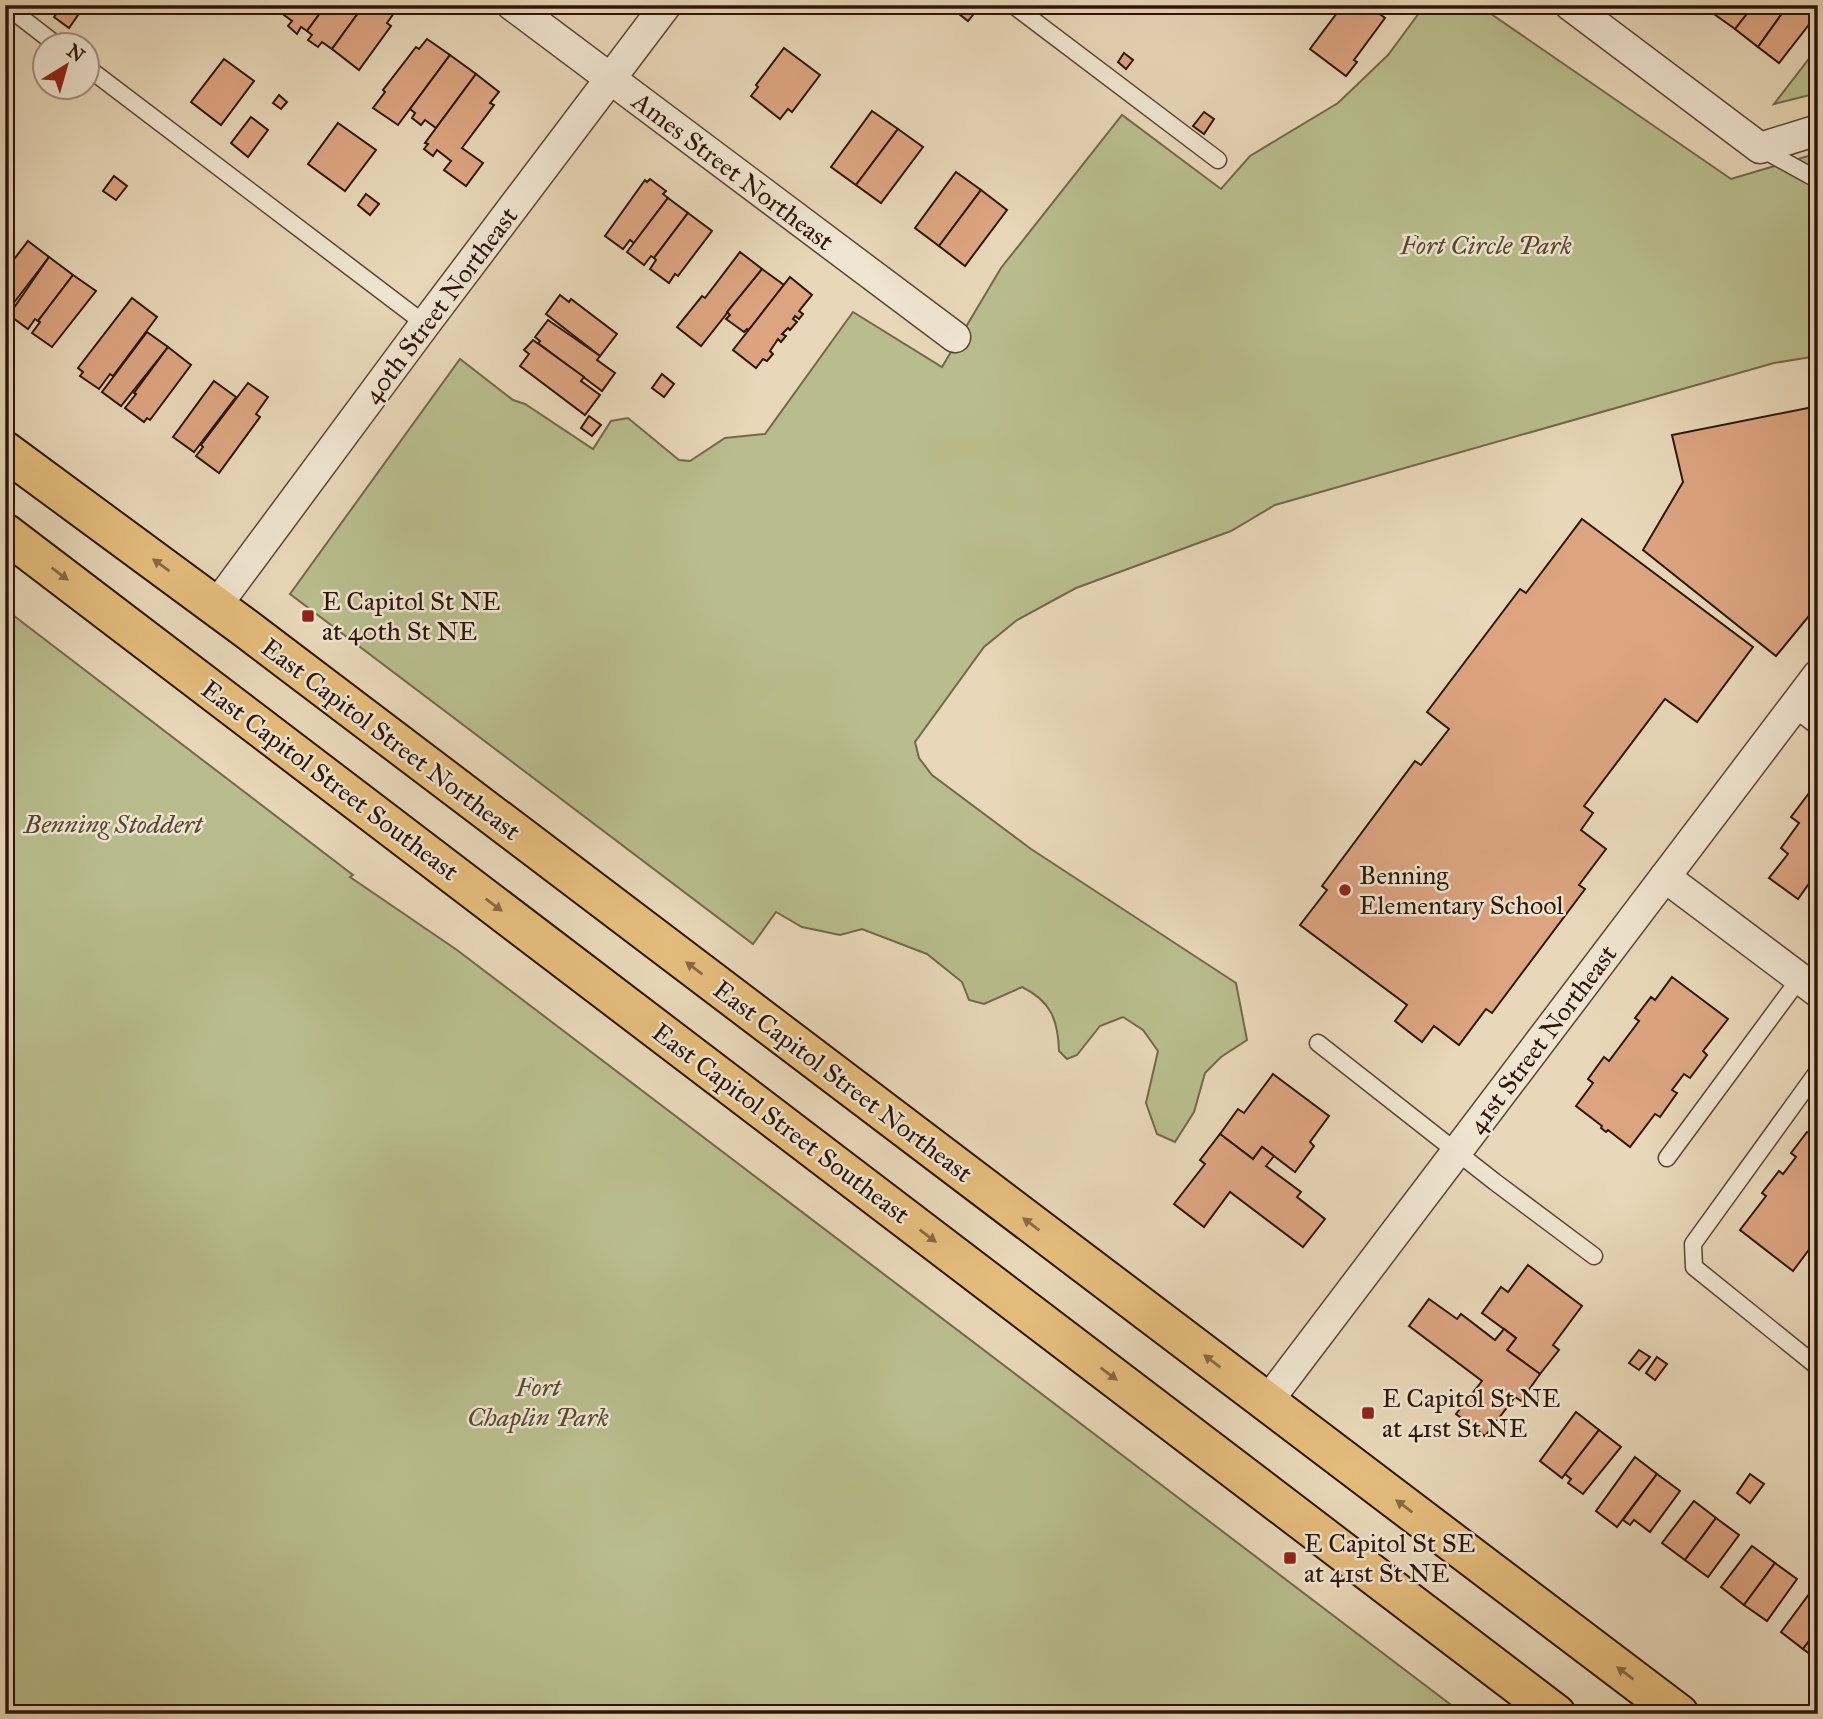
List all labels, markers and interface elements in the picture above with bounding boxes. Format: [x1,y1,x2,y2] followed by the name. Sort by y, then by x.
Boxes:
[32,32,102,102] north arrow
[63,39,89,67] text: N
[625,84,840,257] street label: Ames Street Northeast
[356,200,524,410] street label: 40th Street Northeast
[1399,229,1572,261] park label: Fort Circle Park
[152,559,170,573] one-way arrow
[50,567,68,582] one-way arrow
[322,585,500,647] place label: E Capitol St NE at 40th St NE
[300,608,316,624] marker: E Capitol St NE at 40th St NE
[255,631,527,847] street label: East Capitol Street Northeast
[195,673,465,887] street label: East Capitol Street Southeast
[23,808,204,840] park label: Benning Stoddert
[1359,859,1563,921] place label: Benning Elementary School
[1337,882,1353,898] marker: Benning Elementary School
[485,898,503,912] one-way arrow
[1461,938,1623,1140] street label: 41st Street Northeast
[685,960,703,975] one-way arrow
[707,973,979,1189] street label: East Capitol Street Northeast
[646,1016,916,1230] street label: East Capitol Street Southeast
[1022,1217,1040,1231] one-way arrow
[919,1228,937,1243] one-way arrow
[1203,1355,1221,1369] one-way arrow
[1100,1366,1118,1381] one-way arrow
[467,1371,609,1434] park label: Fort Chaplin Park
[1382,1382,1560,1444] place label: E Capitol St NE at 41st St NE
[1360,1405,1376,1421] marker: E Capitol St NE at 41st St NE
[1395,1499,1413,1513] one-way arrow
[1304,1527,1475,1589] place label: E Capitol St SE at 41st St NE
[1282,1550,1298,1566] marker: E Capitol St SE at 41st St NE
[1616,1666,1634,1680] one-way arrow

